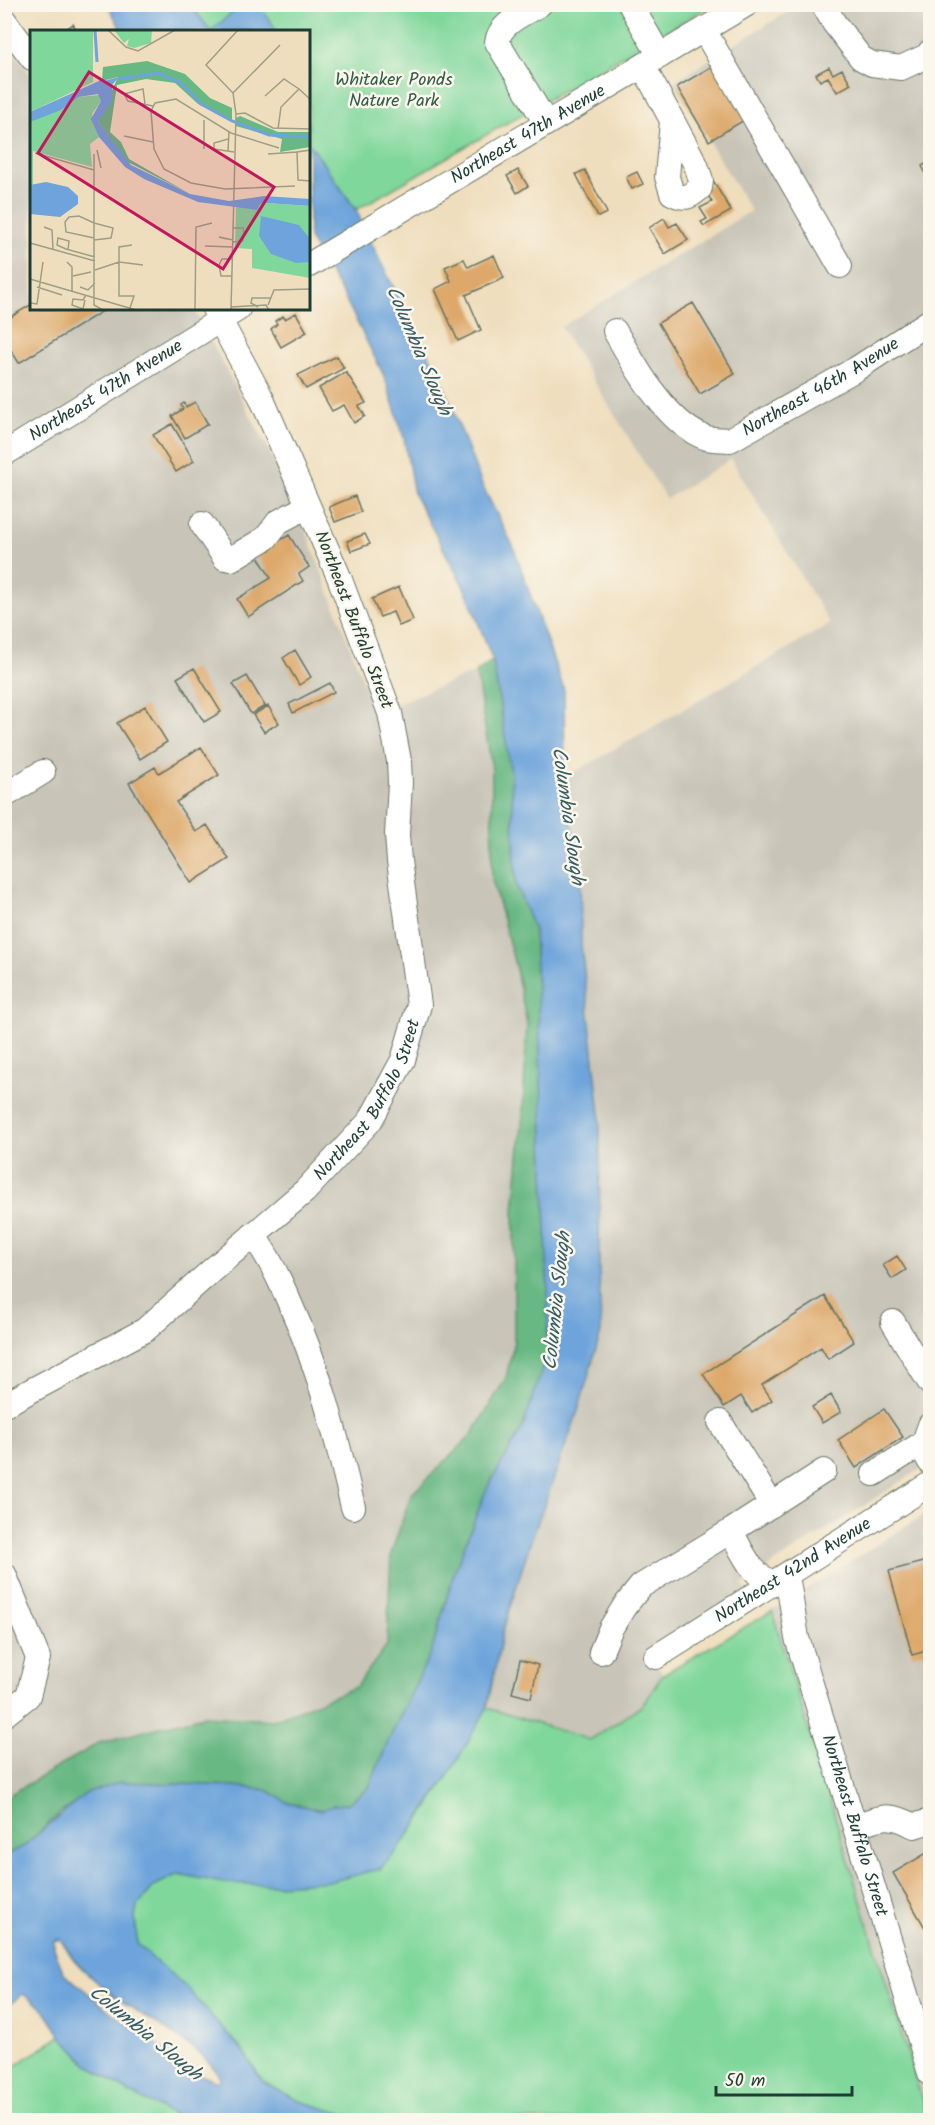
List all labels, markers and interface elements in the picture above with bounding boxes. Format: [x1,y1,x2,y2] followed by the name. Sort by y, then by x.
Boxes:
[30,30,310,310] inset map
[335,66,453,116] park label: Whitaker Ponds Nature Park
[445,77,611,192] street label: Northeast 47th Avenue
[376,281,461,423] water label: Columbia Slough
[737,330,905,445] street label: Northeast 46th Avenue
[23,332,189,450] street label: Northeast 47th Avenue
[306,527,401,714] street label: Northeast Buffalo Street
[542,745,593,889] water label: Columbia Slough
[307,1015,429,1188] street label: Northeast Buffalo Street
[535,1228,581,1372] water label: Columbia Slough
[709,1510,877,1631] street label: Northeast 42nd Avenue
[813,1731,896,1921] street label: Northeast Buffalo Street
[81,1978,211,2091] water label: Columbia Slough
[716,2059,852,2097] scale bar
[725,2067,765,2096] text: 50 m

